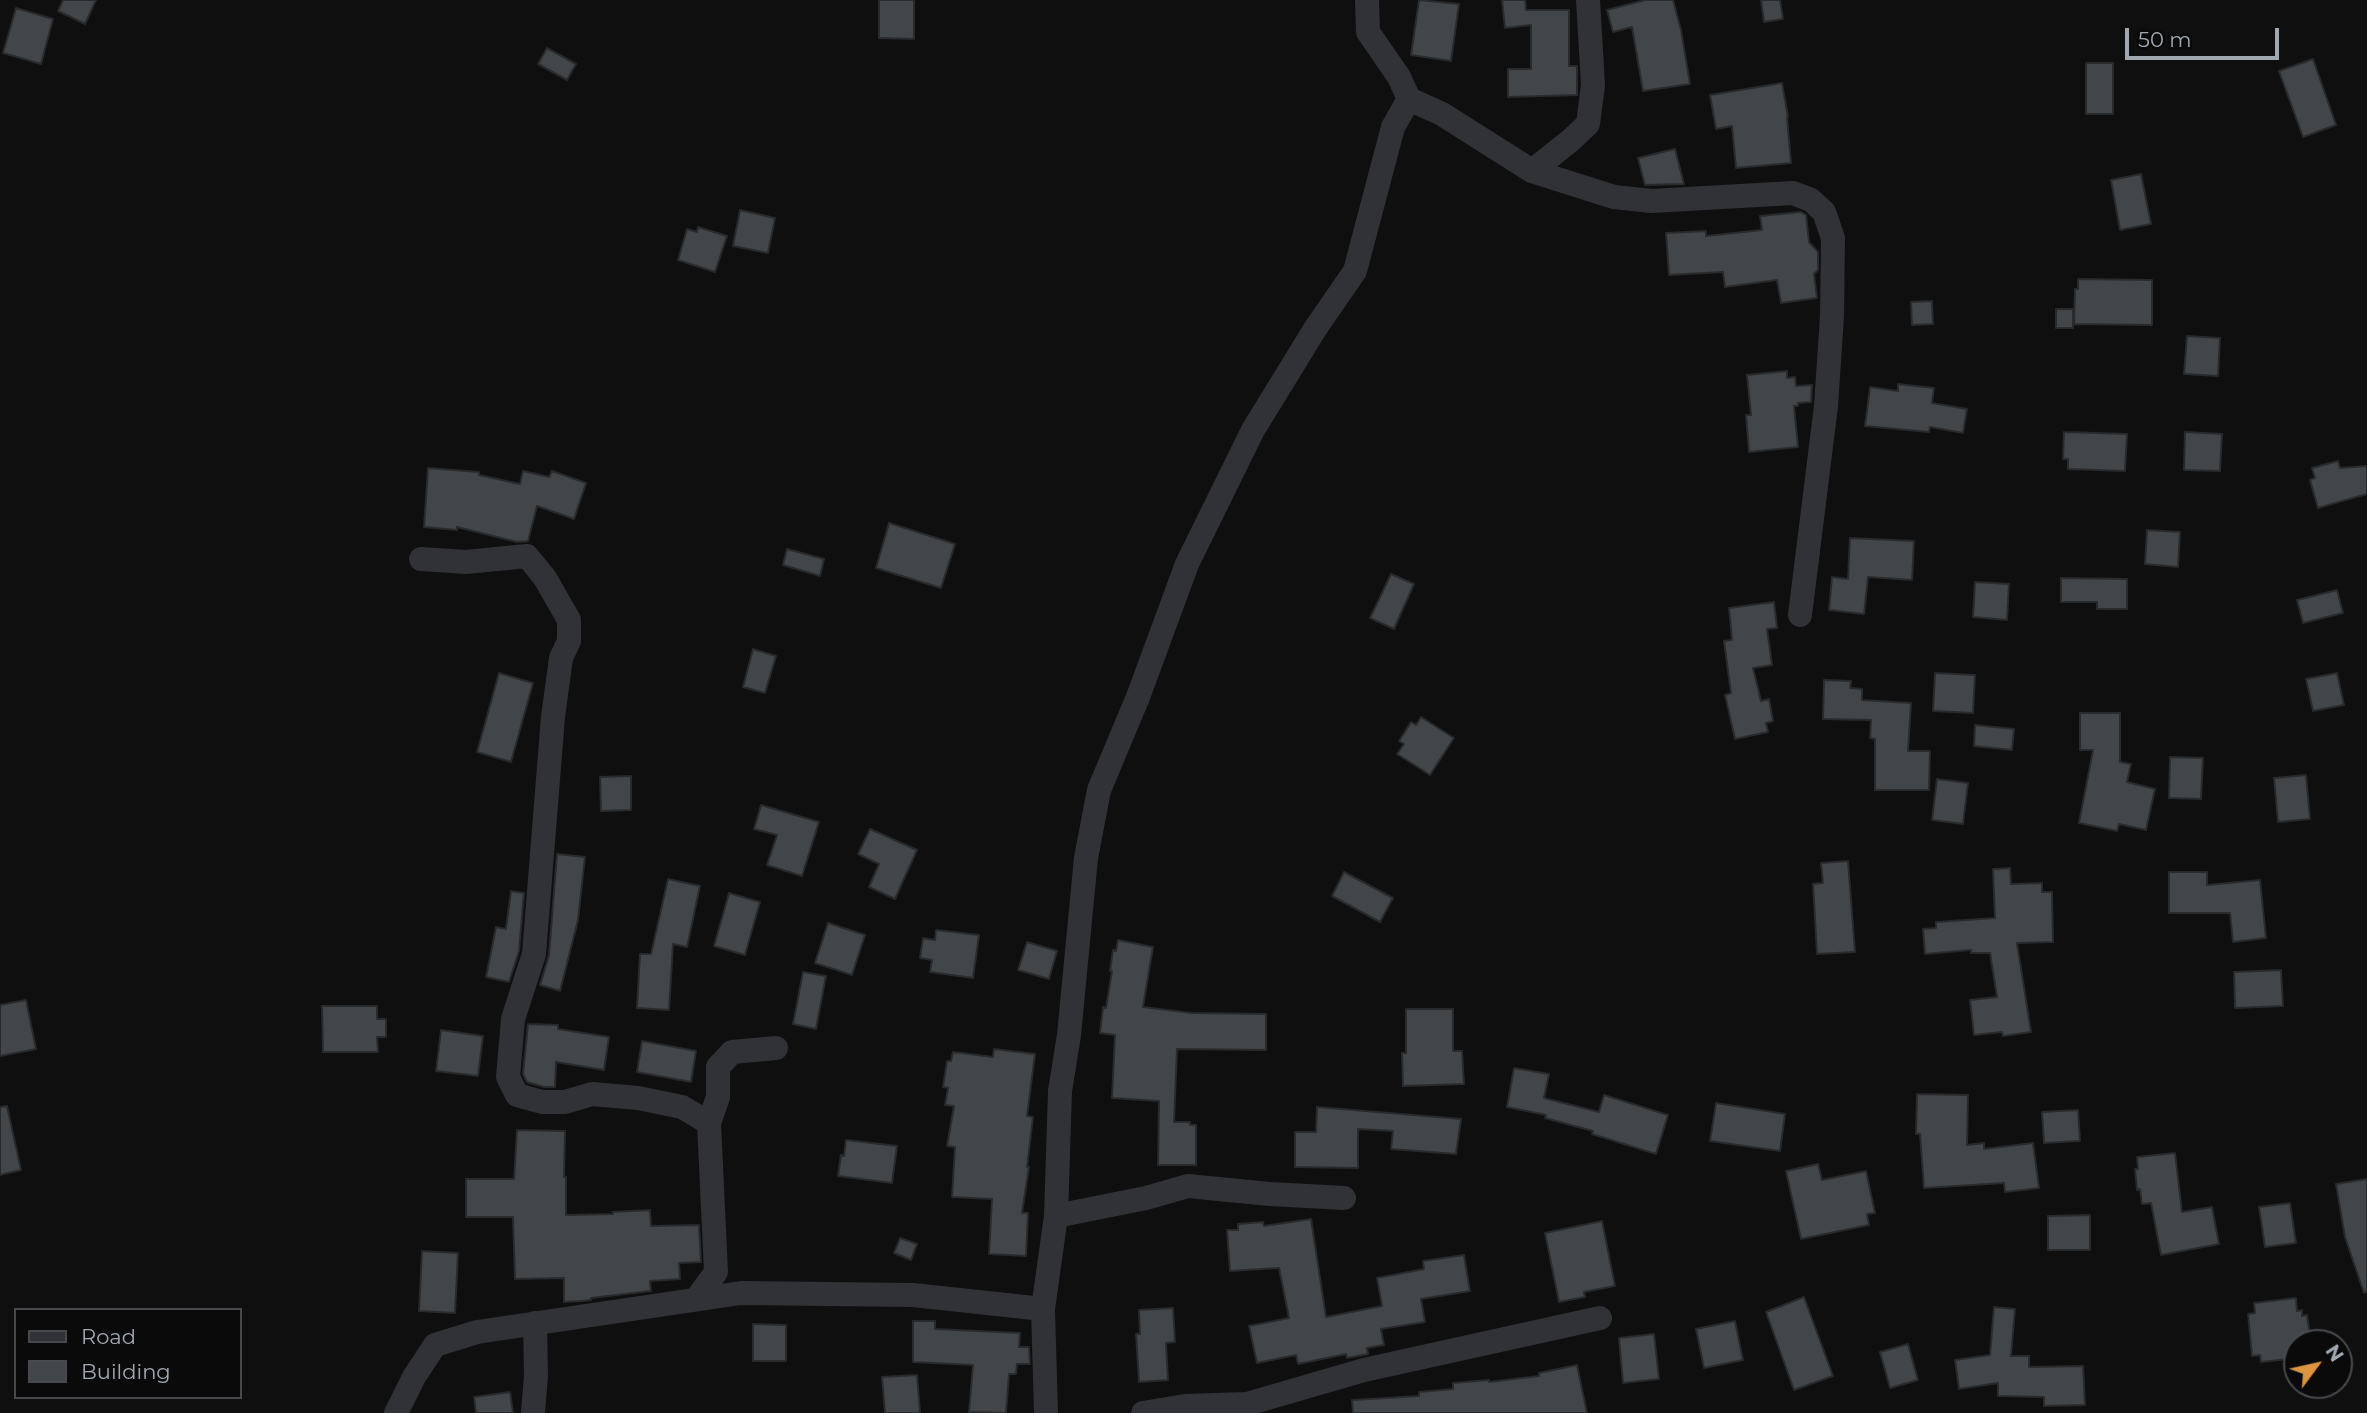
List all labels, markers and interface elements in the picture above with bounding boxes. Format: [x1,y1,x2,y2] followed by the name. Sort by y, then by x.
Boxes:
[2129,14,2283,58] scale bar
[2138,27,2192,52] text: 50 m
[14,1308,242,1399] legend
[81,1324,136,1349] text: Road
[2283,1329,2353,1399] north arrow
[2321,1341,2348,1366] text: N
[81,1359,171,1384] text: Building

